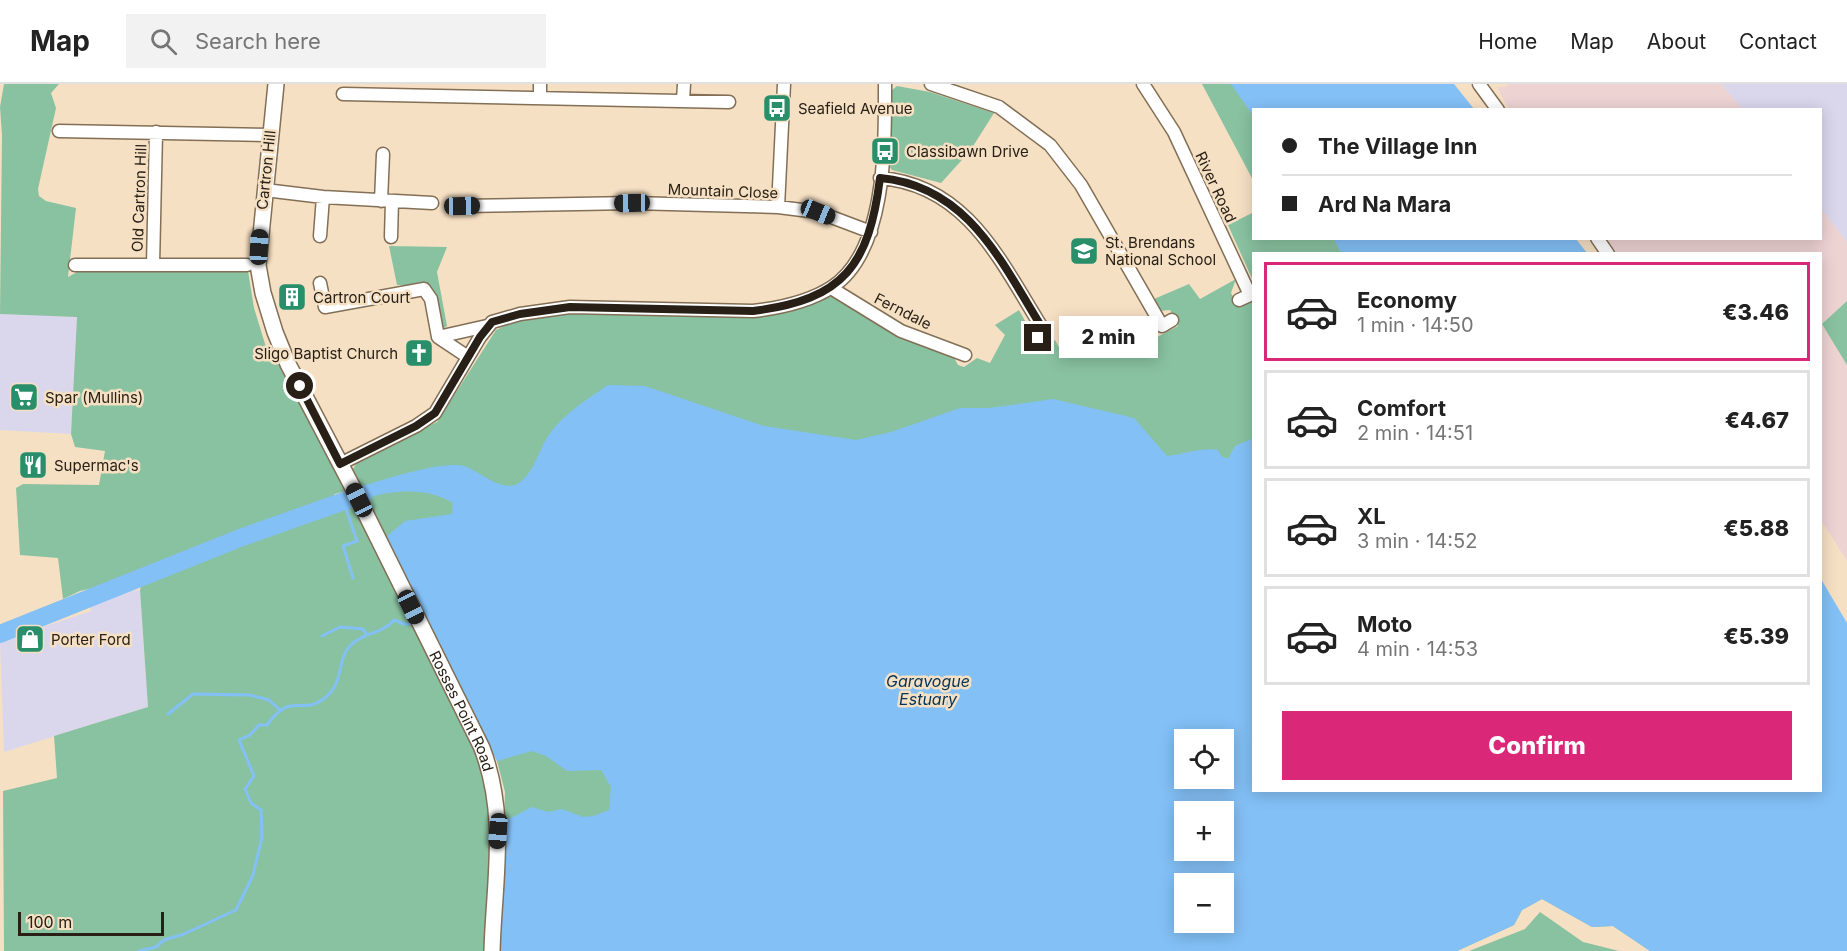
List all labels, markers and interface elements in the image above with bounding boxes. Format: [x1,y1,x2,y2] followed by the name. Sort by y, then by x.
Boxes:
[126,14,546,68] search box
[30,24,90,58] text: Map
[147,25,180,58] icon: search
[195,28,321,54] text: Search here
[1478,29,1537,54] text: Home
[1570,29,1614,54] text: Map
[1647,29,1706,54] text: About
[1739,29,1817,54] text: Contact
[761,92,793,124] bus stop icon: Seafield Avenue
[798,99,913,118] place label: Seafield Avenue
[252,129,280,211] street label: Cartron Hill
[1318,133,1478,159] text: The Village Inn
[869,135,901,167] bus stop icon: Classibawn Drive
[906,142,1029,161] place label: Classibawn Drive
[128,144,150,252] street label: Old Cartron Hill
[1191,148,1241,226] street label: River Road
[667,180,779,202] street label: Mountain Close
[1318,191,1451,217] text: Ard Na Mara
[614,194,650,212] car
[444,197,480,215] car
[798,197,838,227] car
[249,229,269,265] car
[1105,233,1216,269] place label: St. Brendans National School
[1068,235,1100,267] school or university icon: St. Brendans National School
[276,281,308,313] building icon: Cartron Court
[1285,285,1339,339] icon: car
[1357,287,1457,313] text: Economy
[313,288,410,307] place label: Cartron Court
[871,289,935,333] street label: Ferndale
[1722,299,1789,325] text: €3.46
[1357,313,1474,337] text: 1 min · 14:50
[1059,317,1158,359] callout: 2 min
[1024,324,1051,351] route end
[1081,325,1136,349] text: 2 min
[403,337,435,369] church icon: Sligo Baptist Church
[254,344,398,363] place label: Sligo Baptist Church
[286,372,313,399] route start
[8,381,40,413] supermarket icon: Spar (Mullins)
[45,388,143,407] place label: Spar (Mullins)
[1285,393,1339,447] icon: car
[1357,395,1446,421] text: Comfort
[1725,407,1789,433] text: €4.67
[1357,421,1473,445] text: 2 min · 14:51
[17,449,49,481] restaurant icon: Supermac's
[54,456,139,475] place label: Supermac's
[343,480,375,520] car
[1285,501,1339,555] icon: car
[1357,503,1386,529] text: XL
[1724,515,1789,541] text: €5.88
[1357,529,1477,553] text: 3 min · 14:52
[395,587,427,627] car
[1285,609,1339,663] icon: car
[1357,611,1412,637] text: Moto
[14,623,46,655] shop icon: Porter Ford
[1724,623,1789,649] text: €5.39
[51,630,131,649] place label: Porter Ford
[1357,637,1478,661] text: 4 min · 14:53
[426,647,498,773] street label: Rosses Point Road
[886,671,970,709] water label: Garavogue Estuary
[1282,711,1792,780] button: Confirm
[1174,729,1234,933] map controls
[1174,729,1234,789] button: locate
[1174,801,1234,861] button: +
[488,812,508,850] car
[1174,873,1234,933] button: −
[18,909,164,936] scale bar
[27,912,72,932] text: 100 m

